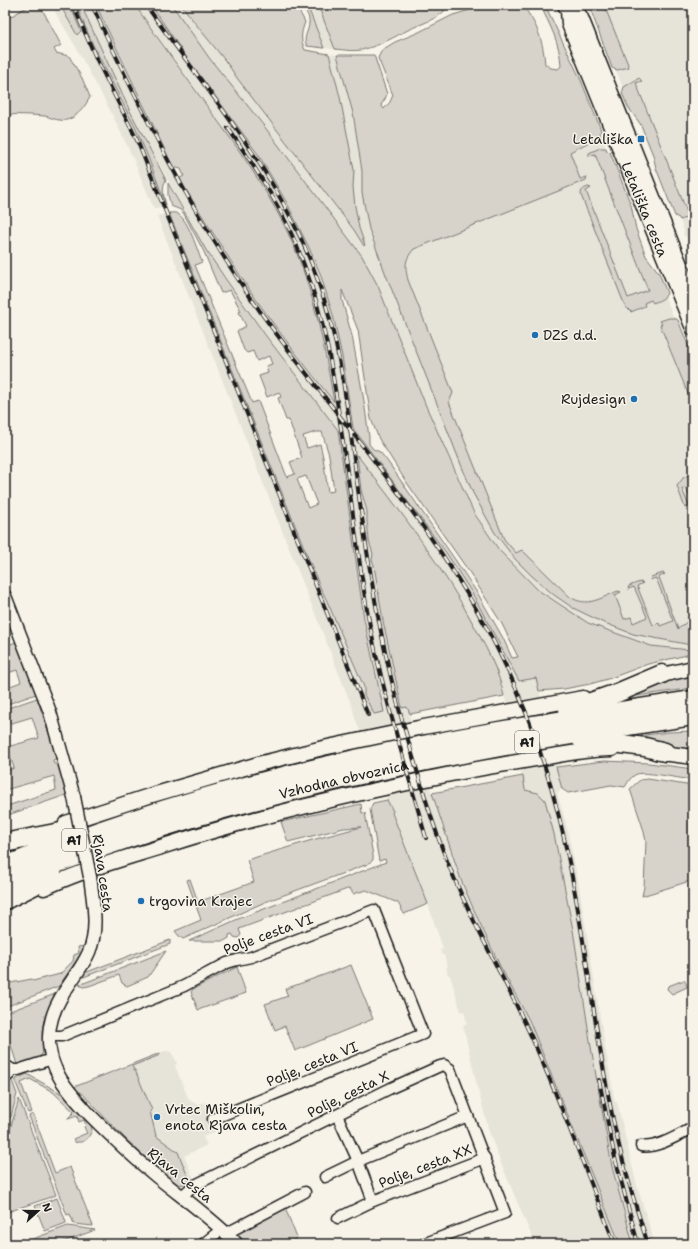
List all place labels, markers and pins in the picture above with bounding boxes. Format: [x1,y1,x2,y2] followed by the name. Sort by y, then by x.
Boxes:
[573,130,633,148] place label: Letališka
[636,134,646,144] marker: Letališka
[543,326,597,344] place label: DZS d.d.
[530,330,540,340] marker: DZS d.d.
[561,390,626,408] place label: Rujdesign
[629,394,639,404] marker: Rujdesign
[149,892,252,910] place label: trgovina Krajec
[136,896,146,906] marker: trgovina Krajec
[165,1100,287,1134] place label: Vrtec Miškolin, enota Rjava cesta
[152,1112,162,1122] marker: Vrtec Miškolin, enota Rjava cesta

